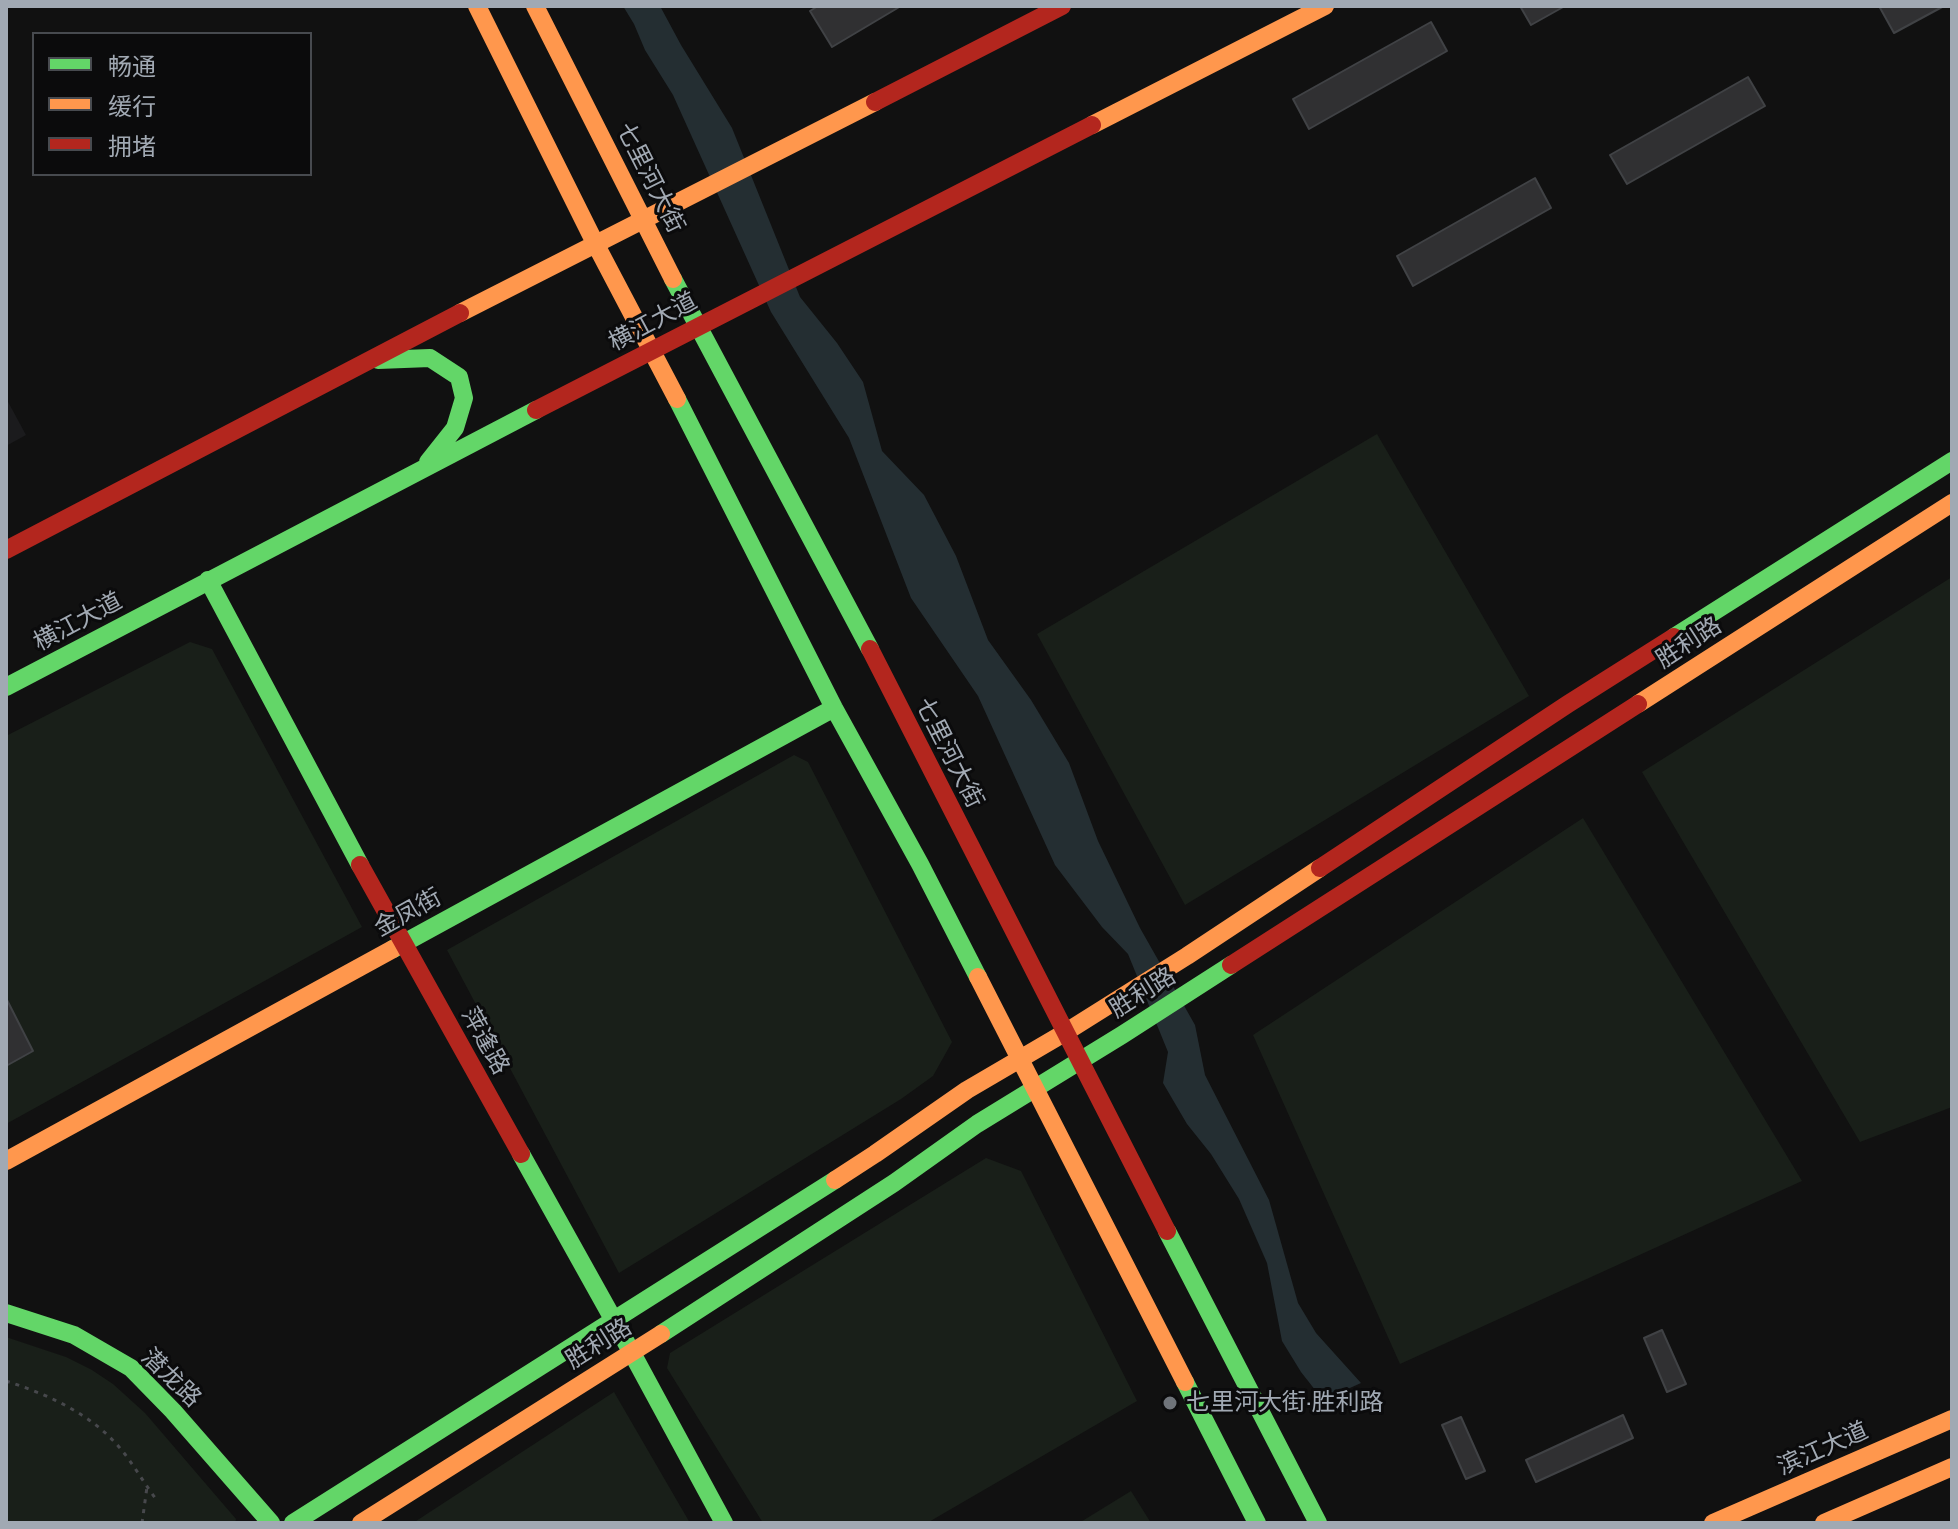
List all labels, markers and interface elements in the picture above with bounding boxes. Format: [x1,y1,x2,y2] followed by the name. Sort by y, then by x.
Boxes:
[32,32,312,176] legend
[108,51,156,81] text: 畅通
[108,91,156,121] text: 缓行
[610,118,690,238] street label: 七里河大街
[108,131,156,161] text: 拥堵
[604,287,702,357] street label: 横江大道
[29,587,127,657] street label: 横江大道
[1651,611,1727,675] street label: 胜利路
[909,693,989,813] street label: 七里河大街
[370,883,446,943] street label: 金凤街
[1105,962,1181,1024] street label: 胜利路
[455,1003,515,1079] street label: 萍逢路
[561,1313,637,1375] street label: 胜利路
[135,1343,207,1413] street label: 潜龙路
[1186,1389,1384,1417] place label: 七里河大街·胜利路
[1161,1394,1179,1412] marker: 七里河大街·胜利路
[1773,1416,1873,1482] street label: 滨江大道

